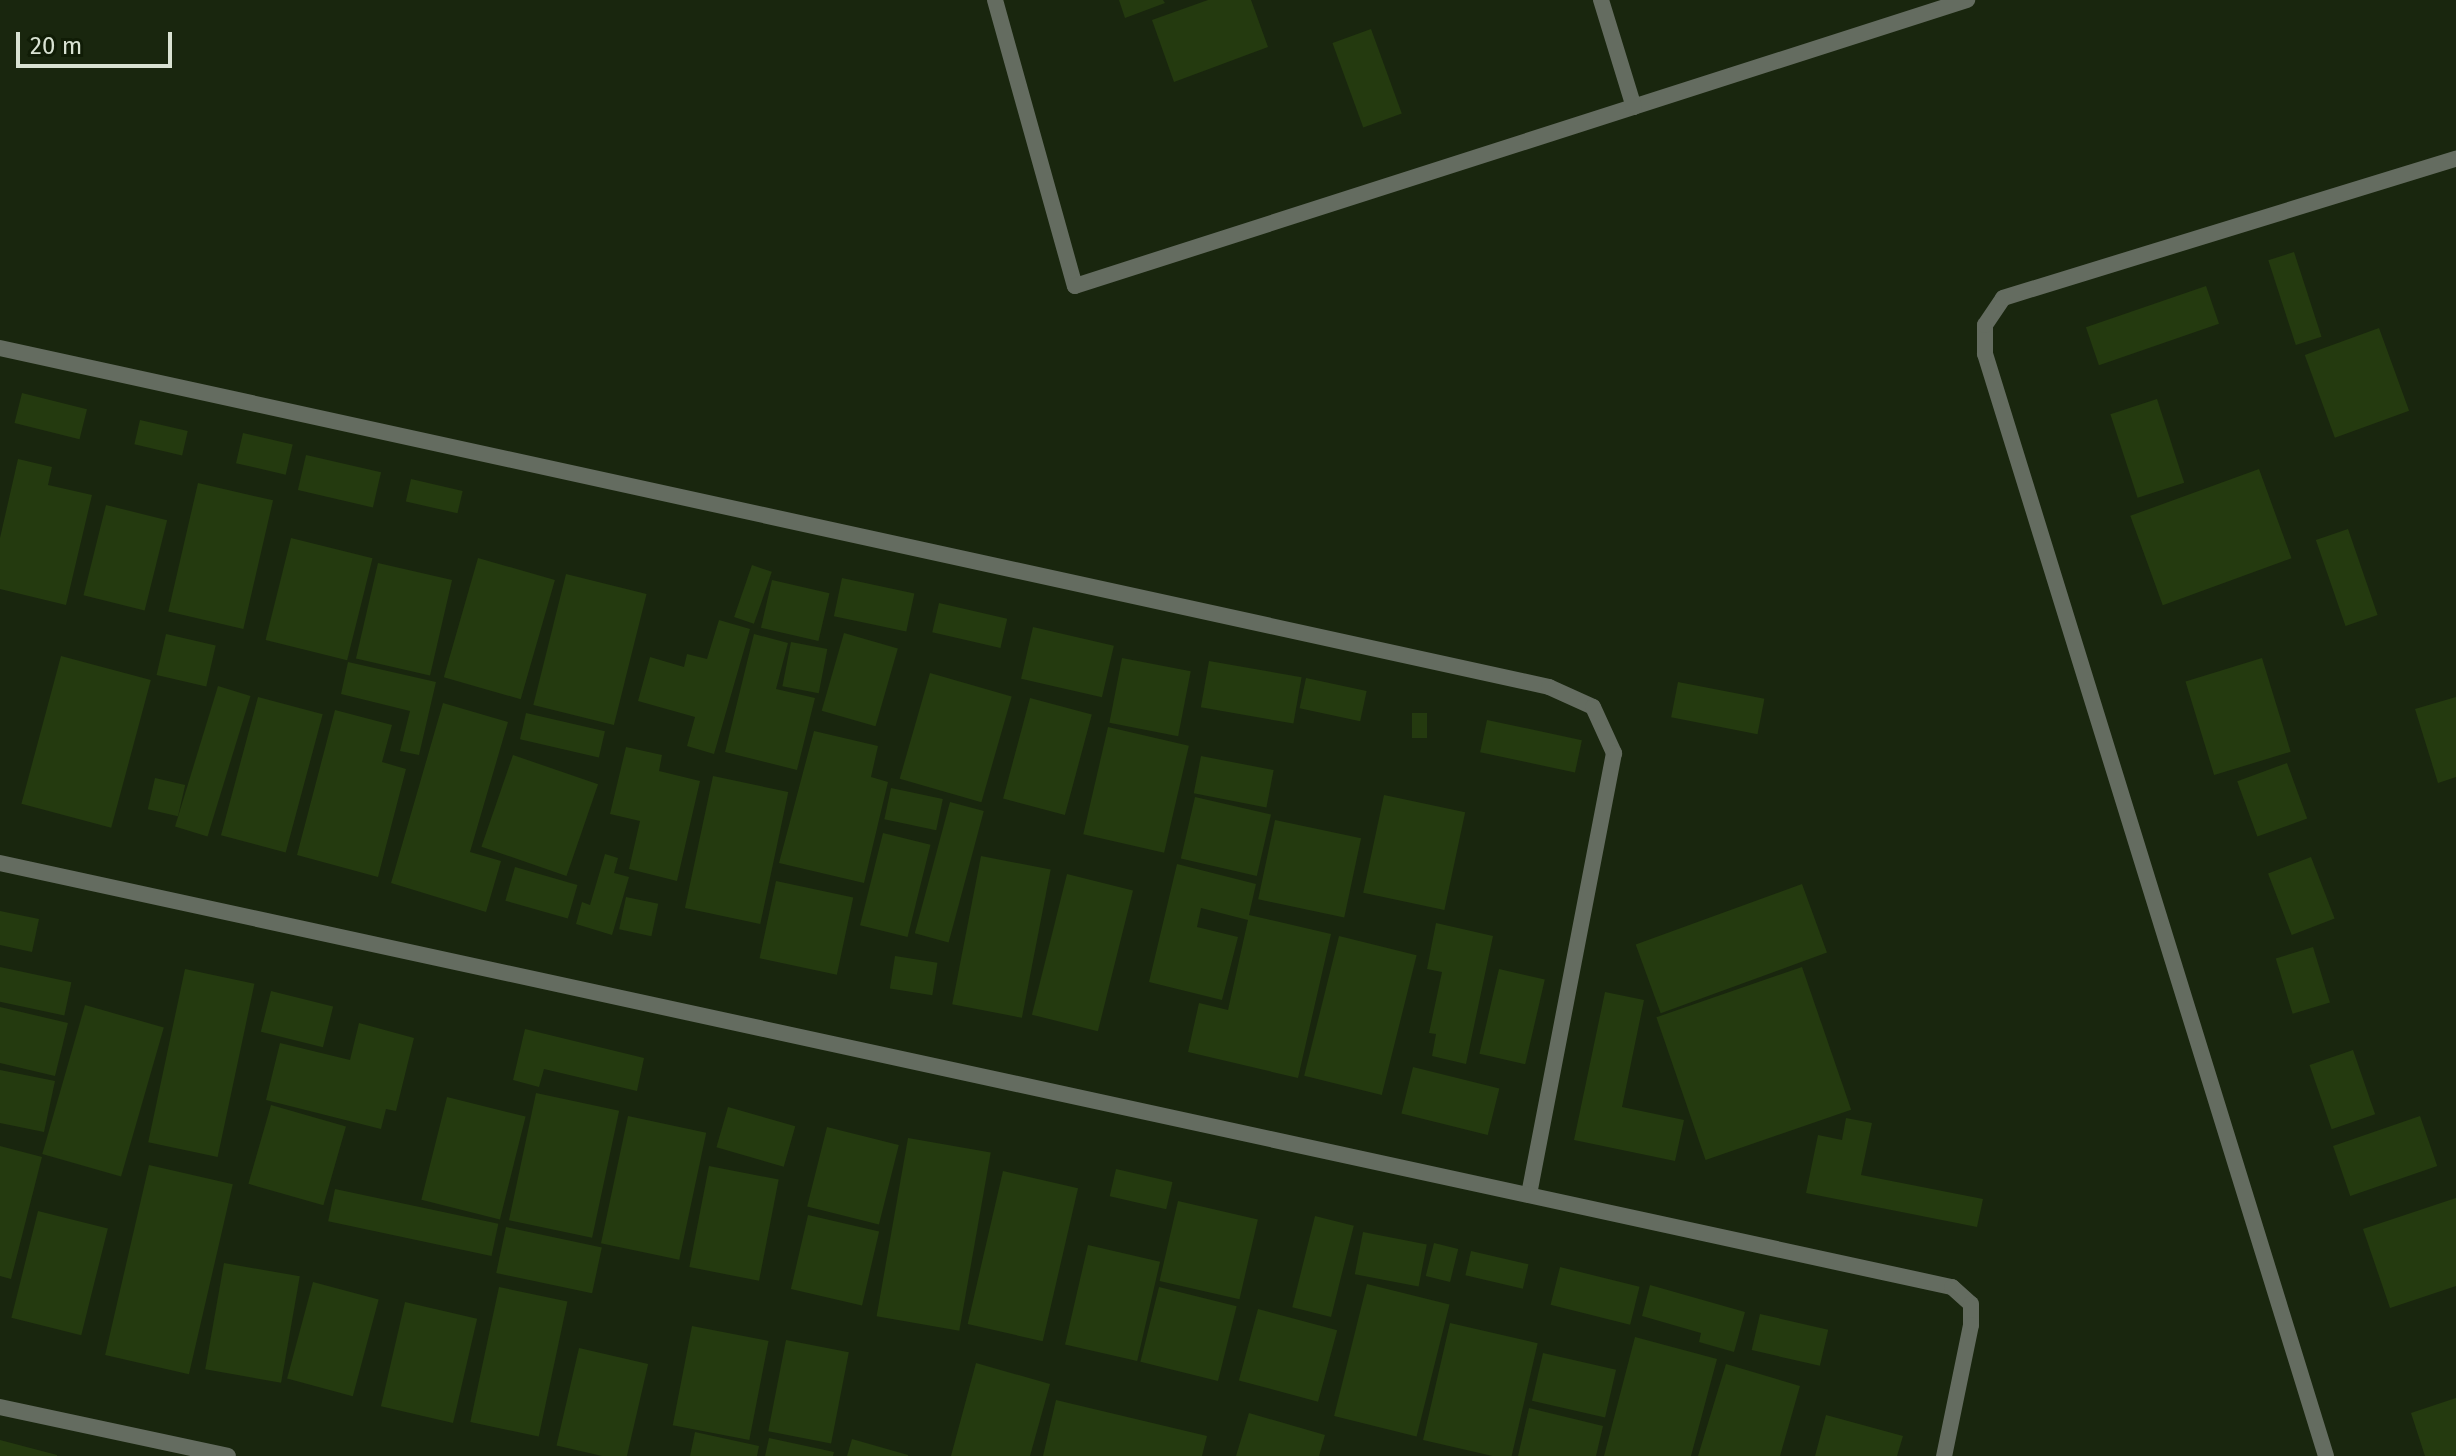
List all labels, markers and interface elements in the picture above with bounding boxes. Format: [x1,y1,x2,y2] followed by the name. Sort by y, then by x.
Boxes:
[20,16,176,66] scale bar
[30,32,82,60] text: 20 m

